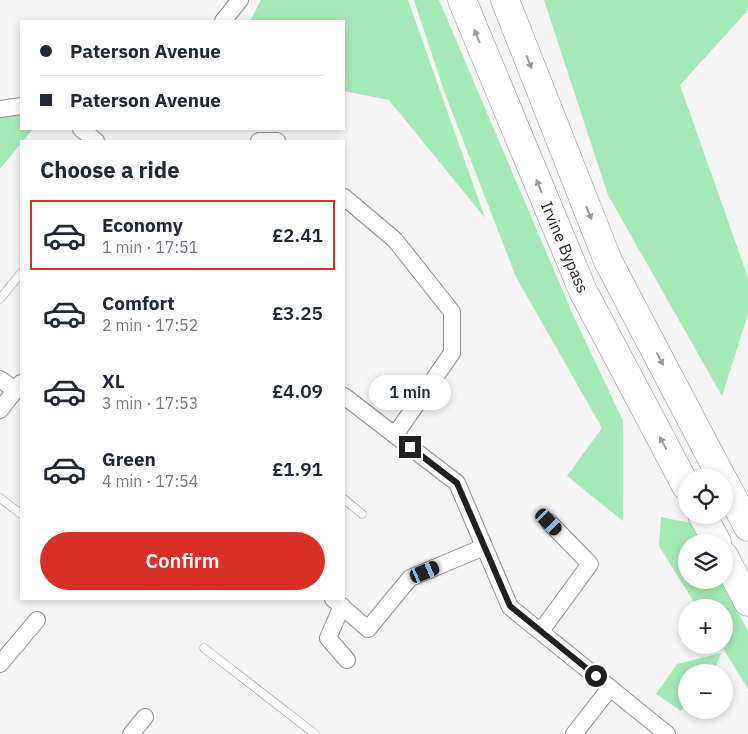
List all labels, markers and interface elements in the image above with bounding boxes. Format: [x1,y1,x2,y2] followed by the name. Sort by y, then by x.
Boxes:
[473,28,481,43] one-way arrow
[70,39,221,63] text: Paterson Avenue
[526,54,534,69] one-way arrow
[70,88,221,112] text: Paterson Avenue
[40,155,180,184] text: Choose a ride
[535,179,543,194] one-way arrow
[537,198,593,296] street label: Irvine Bypass
[585,206,593,221] one-way arrow
[42,213,87,258] icon: car
[102,213,183,237] text: Economy
[272,223,323,247] text: £2.41
[102,237,198,257] text: 1 min · 17:51
[42,291,87,336] icon: car
[102,291,175,315] text: Comfort
[272,301,323,325] text: £3.25
[102,315,198,335] text: 2 min · 17:52
[656,352,664,366] one-way arrow
[42,369,87,414] icon: car
[102,369,125,393] text: XL
[369,374,451,410] callout: 1 min
[272,379,323,403] text: £4.09
[389,382,431,402] text: 1 min
[102,393,198,413] text: 3 min · 17:53
[659,435,667,450] one-way arrow
[399,436,421,458] route end
[42,447,87,492] icon: car
[102,447,156,471] text: Green
[272,457,323,481] text: £1.91
[678,469,733,719] map controls
[678,469,733,524] button: locate
[102,471,198,491] text: 4 min · 17:54
[533,506,564,538] car
[40,532,325,590] button: Confirm
[678,534,733,589] button: layers
[408,559,441,585] car
[678,599,733,654] button: +
[678,664,733,719] button: −
[585,665,607,687] route start

